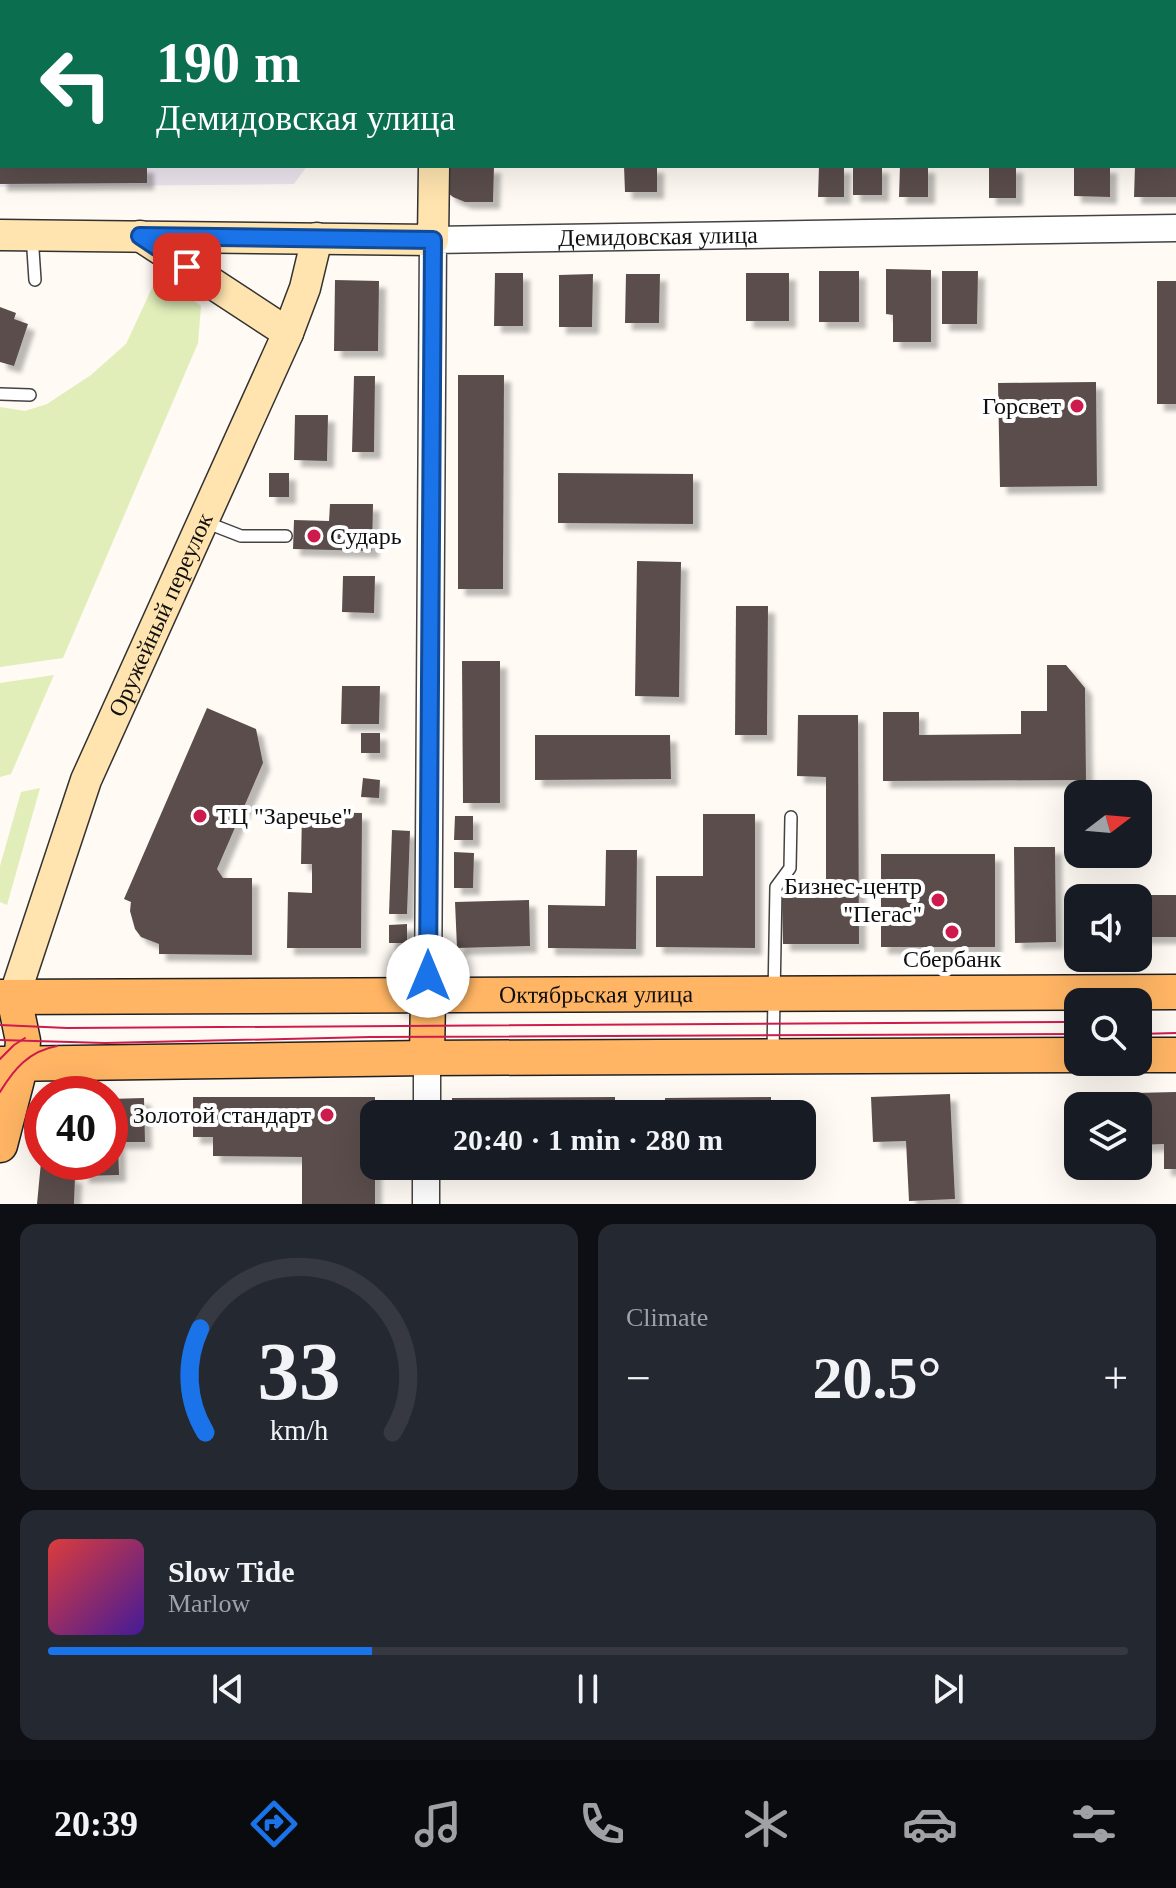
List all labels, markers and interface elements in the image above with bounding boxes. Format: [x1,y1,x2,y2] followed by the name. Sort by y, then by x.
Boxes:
[24,32,128,136] icon: left
[156,32,301,94] text: 190 m
[156,98,455,138] text: Демидовская улица
[558,222,758,251] street label: Демидовская улица
[153,233,221,301] pin
[165,245,209,289] icon: arrive
[982,393,1062,419] place label: Горсвет
[1068,397,1086,415] marker: Горсвет
[103,509,218,721] street label: Оружейный переулок
[330,523,402,549] place label: Сударь
[305,527,323,545] marker: Сударь
[1064,780,1152,868] north arrow
[1064,780,1152,1180] map controls
[216,803,352,829] place label: ТЦ "Заречье"
[191,807,209,825] marker: ТЦ "Заречье"
[784,873,922,927] place label: Бизнес-центр "Пегас"
[1064,884,1152,972] button: sound
[929,891,947,909] marker: Бизнес-центр "Пегас"
[943,923,961,941] marker: Сбербанк
[386,934,470,1018] position arrow
[903,946,1001,972] place label: Сбербанк
[499,981,693,1008] street label: Октябрьская улица
[1064,988,1152,1076] button: search
[24,1076,128,1180] speed limit sign: 40
[1064,1092,1152,1180] button: layers
[133,1102,312,1128] place label: Золотой стандарт
[318,1106,336,1124] marker: Золотой стандарт
[453,1123,723,1156] text: 20:40 · 1 min · 280 m
[626,1303,708,1332] text: Climate
[257,1325,341,1417] text: 33
[813,1345,942,1411] text: 20.5°
[626,1354,651,1403] text: −
[1103,1354,1128,1403] text: +
[270,1415,328,1446] text: km/h
[168,1555,294,1588] text: Slow Tide
[168,1589,250,1618] text: Marlow
[206,1667,250,1711] icon: previous
[566,1667,610,1711] icon: pause
[926,1667,970,1711] icon: next
[246,1796,302,1852] icon: directions
[410,1796,466,1852] icon: music
[574,1796,630,1852] icon: phone
[738,1796,794,1852] icon: climate
[902,1796,958,1852] icon: car
[1066,1796,1122,1852] icon: filters
[54,1804,138,1844] text: 20:39

